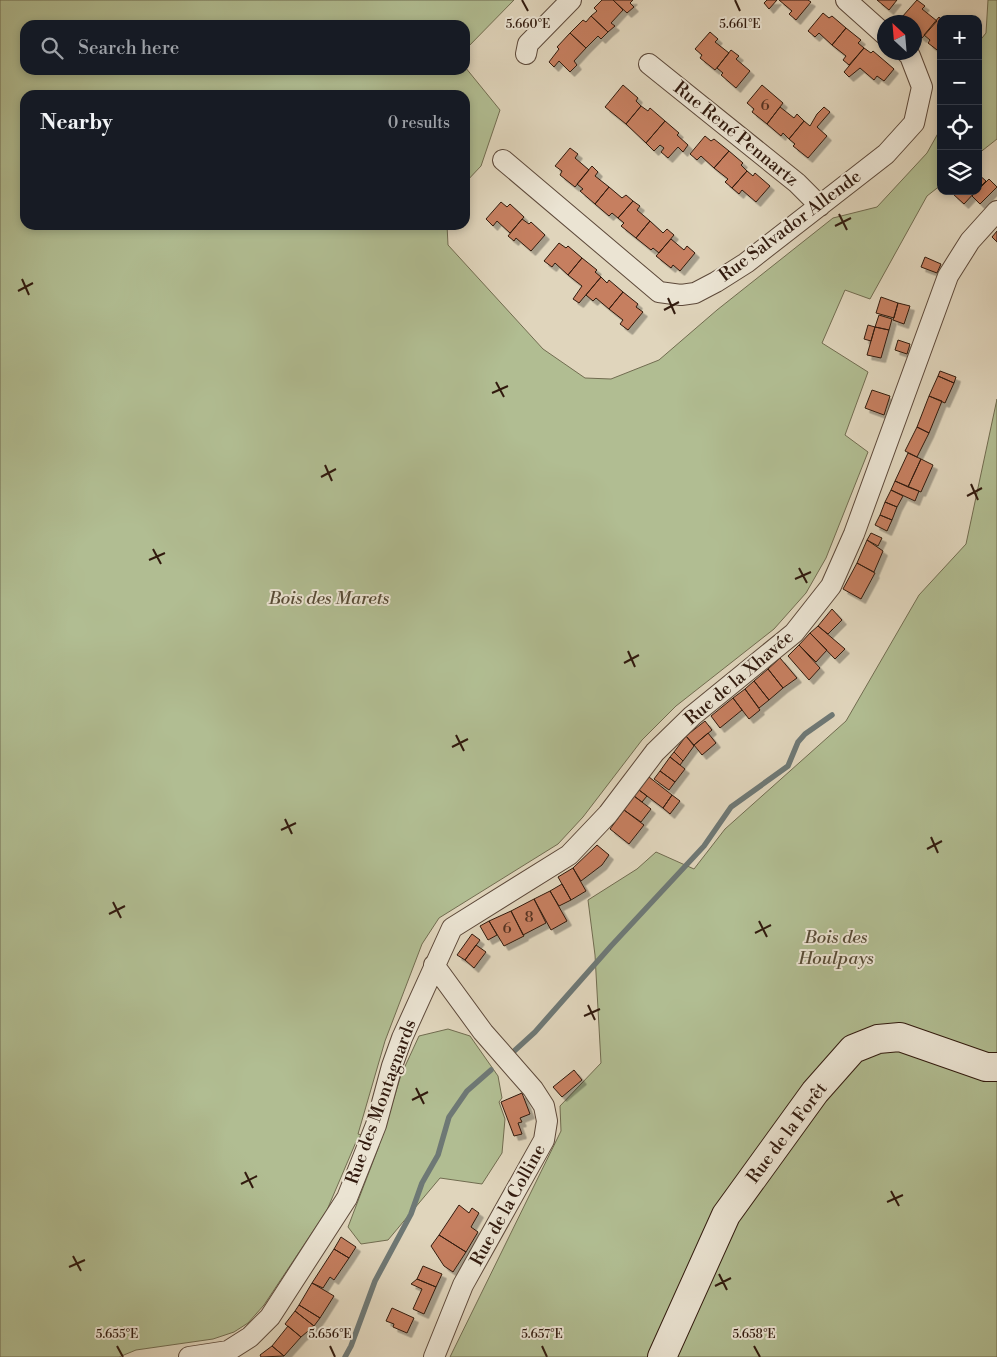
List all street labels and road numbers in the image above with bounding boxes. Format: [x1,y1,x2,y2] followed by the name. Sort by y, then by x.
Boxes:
[669,76,803,192] street label: Rue René Pennartz
[714,165,866,287] street label: Rue Salvador Allende
[680,626,798,730] street label: Rue de la Xhavée
[340,1016,422,1188] street label: Rue des Montagnards
[742,1077,833,1188] street label: Rue de la Forêt
[465,1140,551,1270] street label: Rue de la Colline

